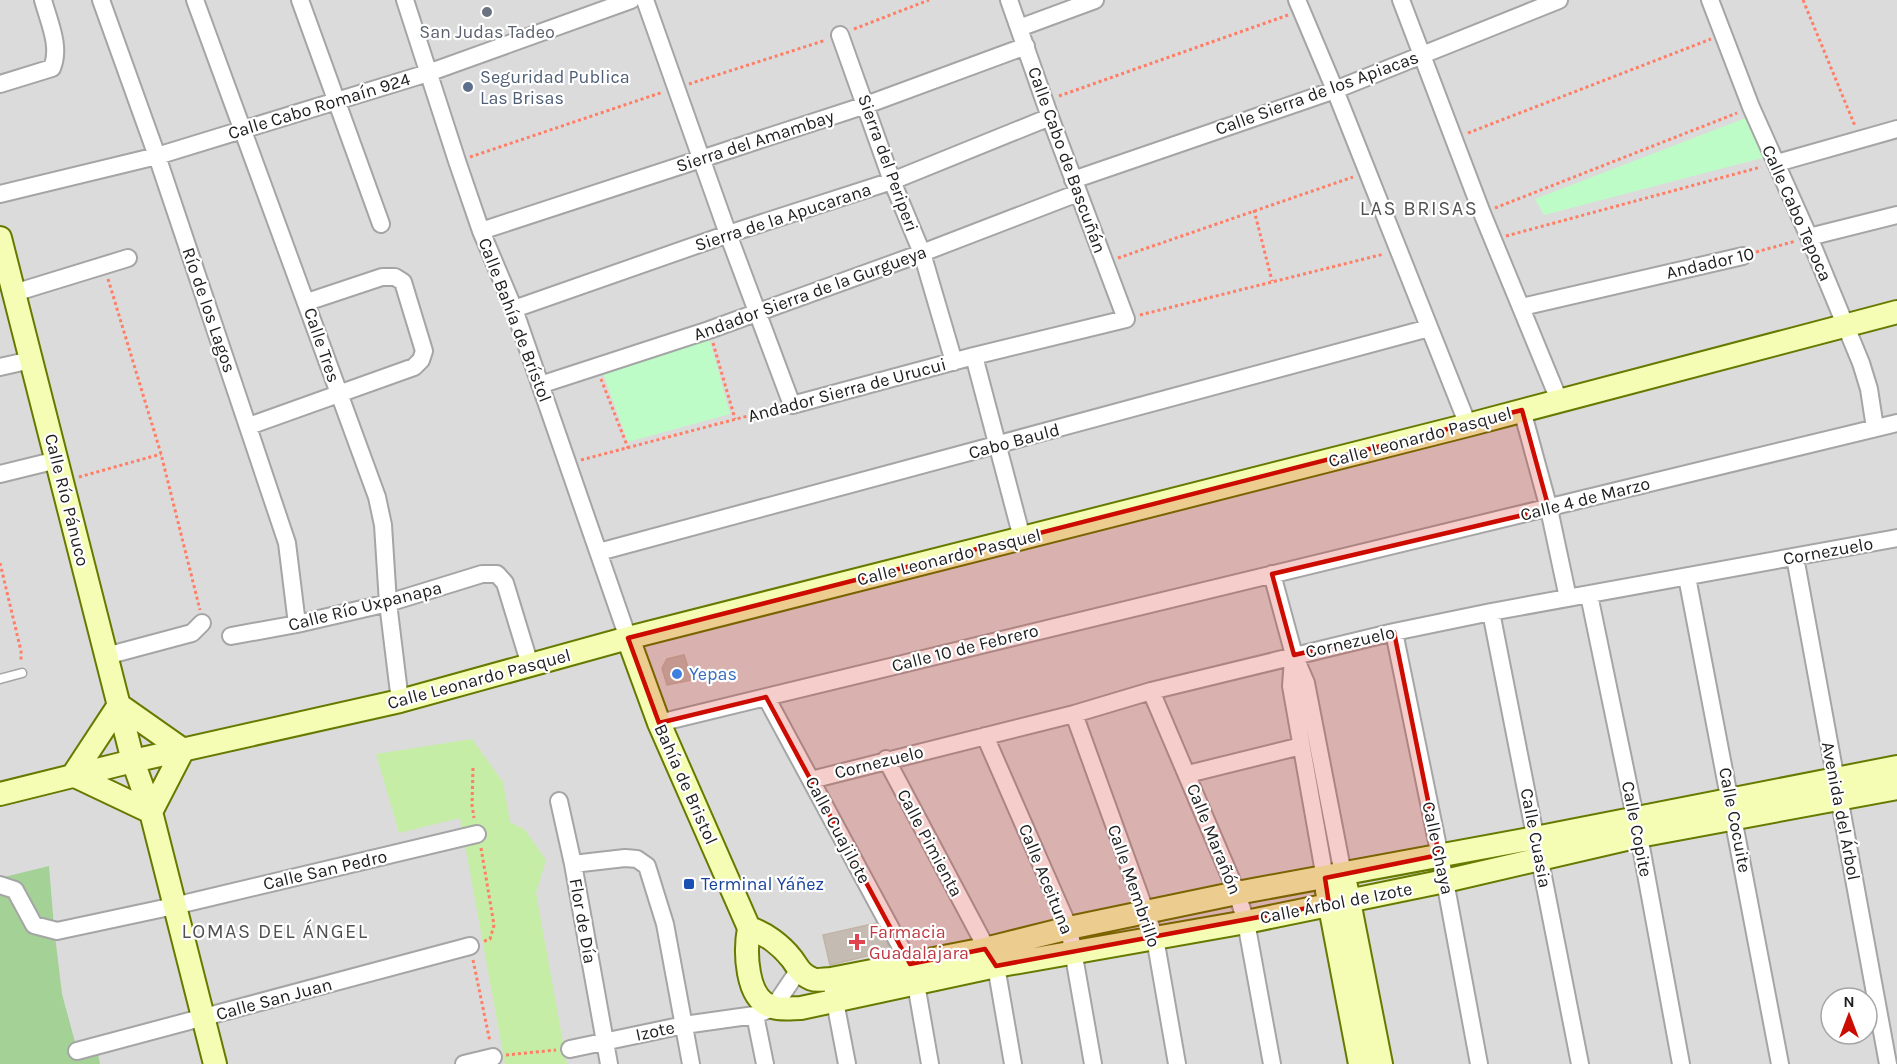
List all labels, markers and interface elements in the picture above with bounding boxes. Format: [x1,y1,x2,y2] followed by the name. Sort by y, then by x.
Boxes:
[480,5,494,19] marker: San Judas Tadeo
[419,21,555,43] place label: San Judas Tadeo
[1212,46,1422,140] street label: Calle Sierra de los Apiacas
[1023,64,1111,256] street label: Calle Cabo de Bascuñán
[480,66,630,109] place label: Seguridad Publica Las Brisas
[225,68,413,144] street label: Calle Cabo Romaín 924
[461,80,475,94] marker: Seguridad Publica Las Brisas
[853,91,923,235] street label: Sierra del Periperi
[673,105,837,177] street label: Sierra del Amambay
[1757,142,1837,284] street label: Calle Cabo Tepoca
[692,178,874,256] street label: Sierra de la Apucarana
[1360,197,1478,220] district label: LAS BRISAS
[473,235,557,405] street label: Calle Bahía de Brístol
[690,241,930,345] street label: Andador Sierra de la Gurgueya
[1664,242,1756,284] street label: Andador 10
[177,244,241,376] street label: Río de los Lagos
[299,305,345,385] street label: Calle Tres
[745,353,949,427] street label: Andador Sierra de Urucui
[1326,402,1514,472] street label: Calle Leonardo Pasquel
[966,418,1062,464] street label: Cabo Bauld
[40,431,94,569] street label: Calle Río Pánuco
[1518,472,1652,526] street label: Calle 4 de Marzo
[855,523,1043,591] street label: Calle Leonardo Pasquel
[1781,532,1875,570] street label: Cornezuelo
[286,576,444,636] street label: Calle Río Uxpanapa
[889,619,1041,677] street label: Calle 10 de Febrero
[1303,621,1397,663] street label: Cornezuelo
[385,644,573,714] street label: Calle Leonardo Pasquel
[689,663,737,685] place label: Yepas
[670,667,684,681] marker: Yepas
[650,720,722,848] street label: Bahía de Bristol
[832,740,926,784] street label: Cornezuelo
[1817,740,1866,882] street label: Avenida del Árbol
[1714,765,1756,875] street label: Calle Cocuite
[801,773,875,887] street label: Calle Cuajilote
[1617,779,1657,879] street label: Calle Copite
[1182,780,1246,898] street label: Calle Marañón
[892,785,968,901] street label: Calle Pimienta
[1516,786,1556,890] street label: Calle Cuasia
[1417,799,1459,897] street label: Calle Chaya
[1014,821,1078,937] street label: Calle Aceituna
[1103,822,1165,950] street label: Calle Membrillo
[261,845,389,895] street label: Calle San Pedro
[701,873,824,895] place label: Terminal Yáñez
[1258,876,1414,929] street label: Calle Árbol de Izote
[565,877,601,965] street label: Flor de Día
[682,877,696,891] marker: Terminal Yáñez
[181,919,369,943] district label: LOMAS DEL ÁNGEL
[869,921,969,964] place label: Farmacia Guadalajara
[850,935,864,949] marker: Farmacia Guadalajara
[213,973,335,1025] street label: Calle San Juan
[1819,986,1879,1046] north arrow
[1843,992,1855,1011] text: N
[633,1016,677,1046] street label: Izote

